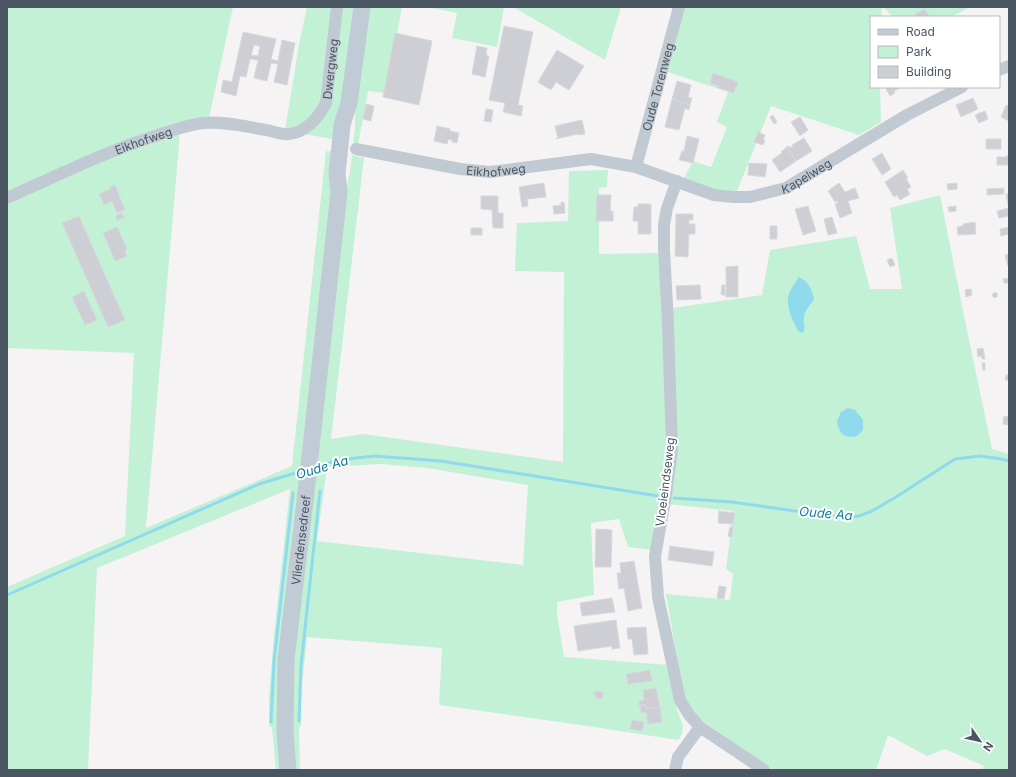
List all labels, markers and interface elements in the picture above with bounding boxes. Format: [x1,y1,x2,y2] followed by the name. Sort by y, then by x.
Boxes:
[870,16,1000,88] legend
[906,24,935,39] text: Road
[319,38,341,100] street label: Dwergweg
[639,41,677,132] street label: Oude Torenweg
[906,44,932,59] text: Park
[906,64,951,79] text: Building
[112,123,174,157] street label: Eikhofweg
[780,155,834,196] street label: Kapelweg
[466,160,526,179] street label: Eikhofweg
[652,437,678,527] street label: Vloeieindseweg
[294,452,350,482] water label: Oude Aa
[288,494,313,586] street label: Vlierdensedreef
[799,503,853,523] water label: Oude Aa
[960,721,1000,761] north arrow
[980,739,996,754] text: N

